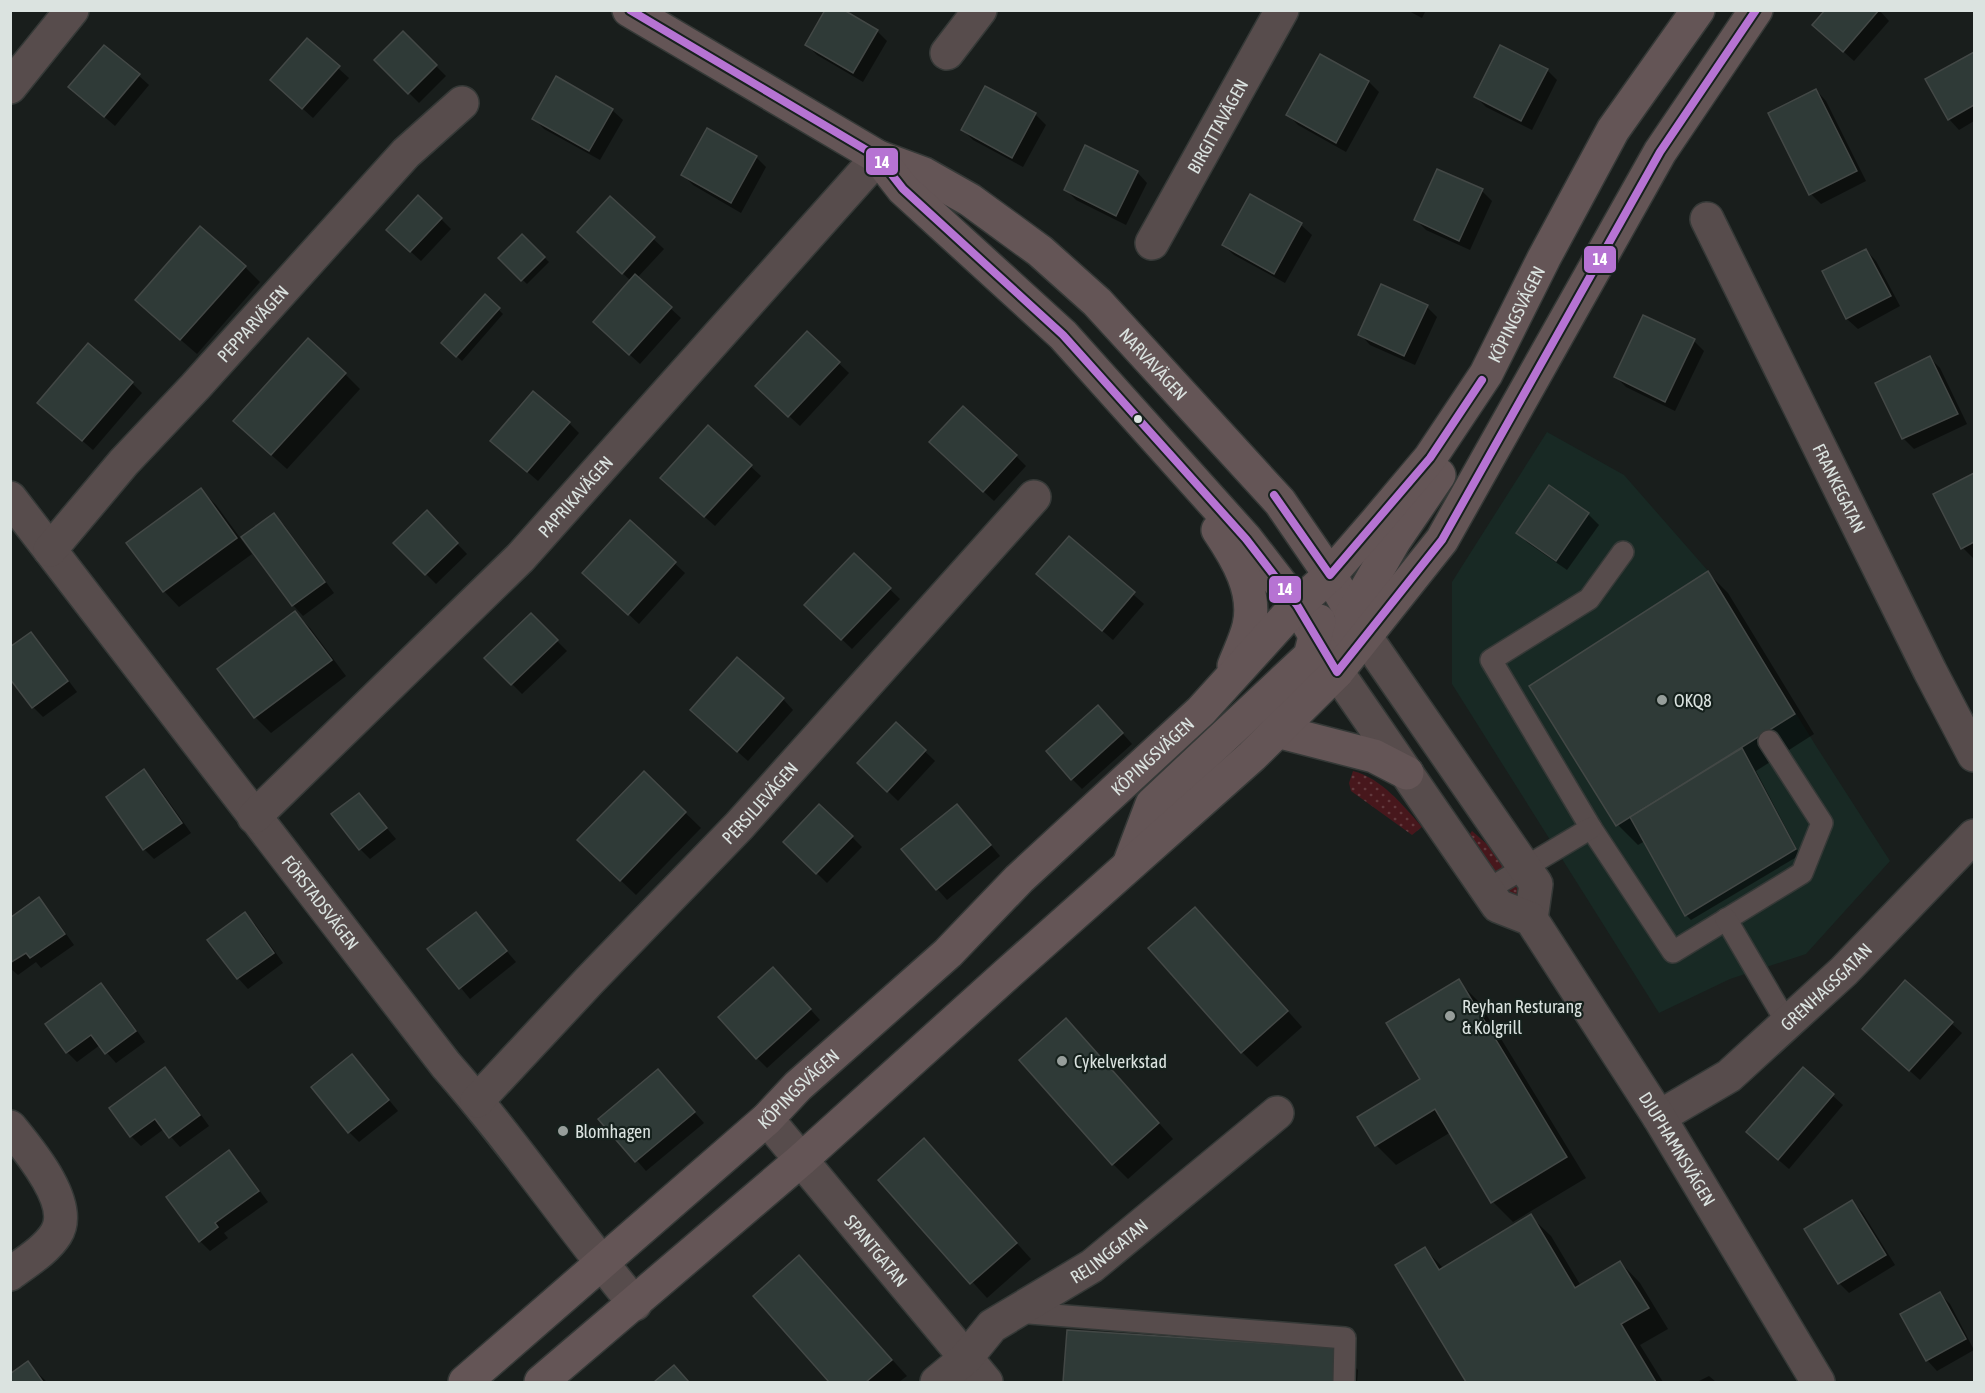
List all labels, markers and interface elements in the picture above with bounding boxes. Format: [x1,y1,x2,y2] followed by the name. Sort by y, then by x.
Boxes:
[1183,75,1252,177] street label: BIRGITTAVÄGEN
[865,147,899,176] line badge: 14
[874,153,890,171] text: 14
[1583,245,1617,274] line badge: 14
[1592,250,1608,268] text: 14
[1483,262,1549,366] street label: KÖPINGSVÄGEN
[212,281,292,366] street label: PEPPARVÄGEN
[1115,323,1192,404] street label: NARVAVÄGEN
[1132,413,1144,425] unlabelled marker
[1809,440,1871,536] street label: FRANKEGATAN
[533,451,617,541] street label: PAPRIKAVÄGEN
[1268,575,1302,604] line badge: 14
[1277,580,1293,598] text: 14
[1674,690,1712,711] place label: OKQ8
[1655,693,1669,707] marker: OKQ8
[1106,713,1198,799] street label: KÖPINGSVÄGEN
[717,757,802,848] street label: PERSILJEVÄGEN
[278,851,364,954] street label: FÖRSTADSVÄGEN
[1776,939,1876,1034] street label: GRENHAGSGATAN
[1462,996,1582,1038] place label: Reyhan Resturang & Kolgrill
[1443,1009,1457,1023] marker: Reyhan Resturang & Kolgrill
[753,1044,843,1133] street label: KÖPINGSVÄGEN
[1074,1051,1167,1072] place label: Cykelverkstad
[1055,1054,1069,1068] marker: Cykelverkstad
[1635,1088,1720,1209] street label: DJUPHAMNSVÄGEN
[575,1121,651,1142] place label: Blomhagen
[556,1124,570,1138] marker: Blomhagen
[841,1210,912,1291] street label: SPANTGATAN
[1066,1214,1152,1287] street label: RELINGGATAN

